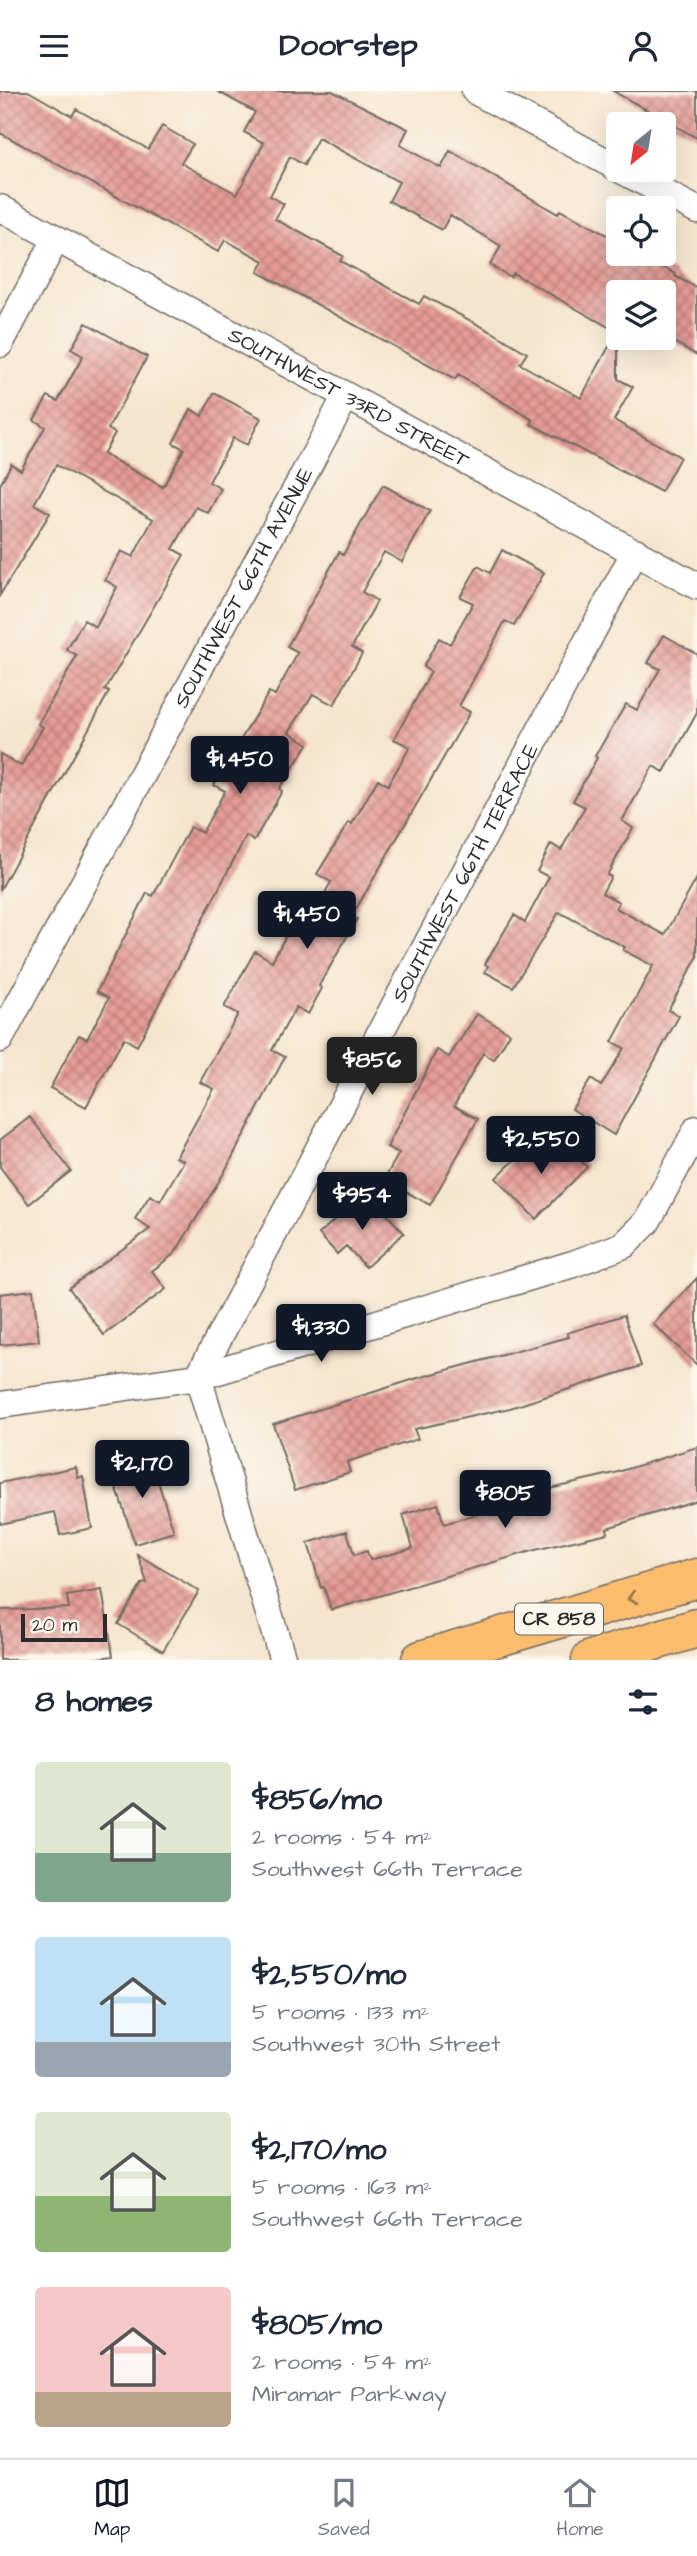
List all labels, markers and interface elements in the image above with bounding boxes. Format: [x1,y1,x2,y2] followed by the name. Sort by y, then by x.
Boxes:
[279,23,418,68] text: Doorstep
[35,27,73,65] icon: menu
[624,27,662,65] icon: person
[606,112,676,182] north arrow
[606,112,676,350] map controls
[606,196,676,266] button: locate
[606,280,676,350] button: layers
[223,320,476,475] street label: SOUTHWEST 33RD STREET
[166,461,320,713] street label: SOUTHWEST 66TH AVENUE
[183,737,297,796] pin: $1,450
[384,738,546,1007] street label: SOUTHWEST 66TH TERRACE
[207,743,273,775] text: $1,450
[250,891,364,951] pin: $1,450
[274,898,340,930] text: $1,450
[331,1037,413,1097] pin: $856
[343,1044,401,1076] text: $856
[484,1117,598,1176] pin: $2,550
[502,1123,580,1155] text: $2,550
[321,1173,403,1232] pin: $954
[333,1179,391,1211] text: $954
[264,1305,378,1364] pin: $1,330
[292,1311,350,1343] text: $1,330
[85,1441,199,1500] pin: $2,170
[111,1447,173,1479] text: $2,170
[464,1471,546,1530] pin: $805
[476,1477,534,1509] text: $805
[626,1589,638,1604] one-way arrow
[515,1603,603,1635] road number: CR 858
[21,1611,107,1643] scale bar
[32,1612,77,1639] text: 20 m
[35,1681,153,1723] text: 8 homes
[624,1683,662,1721] icon: filters
[252,1779,382,1821] text: $856/mo
[91,1790,175,1874] icon: home
[252,1821,432,1853] text: 2 rooms · 54 m²
[252,1853,523,1885] text: Southwest 66th Terrace
[252,1954,406,1996] text: $2,550/mo
[91,1965,175,2049] icon: home
[252,1996,429,2028] text: 5 rooms · 133 m²
[252,2028,500,2060] text: Southwest 30th Street
[252,2129,386,2171] text: $2,170/mo
[91,2140,175,2224] icon: home
[252,2171,432,2203] text: 5 rooms · 163 m²
[252,2203,523,2235] text: Southwest 66th Terrace
[252,2304,382,2346] text: $805/mo
[91,2315,175,2399] icon: home
[252,2346,432,2378] text: 2 rooms · 54 m²
[252,2378,447,2410] text: Miramar Parkway
[93,2474,131,2543] tab: Map
[318,2474,370,2543] tab: Saved
[556,2474,604,2543] tab: Home

